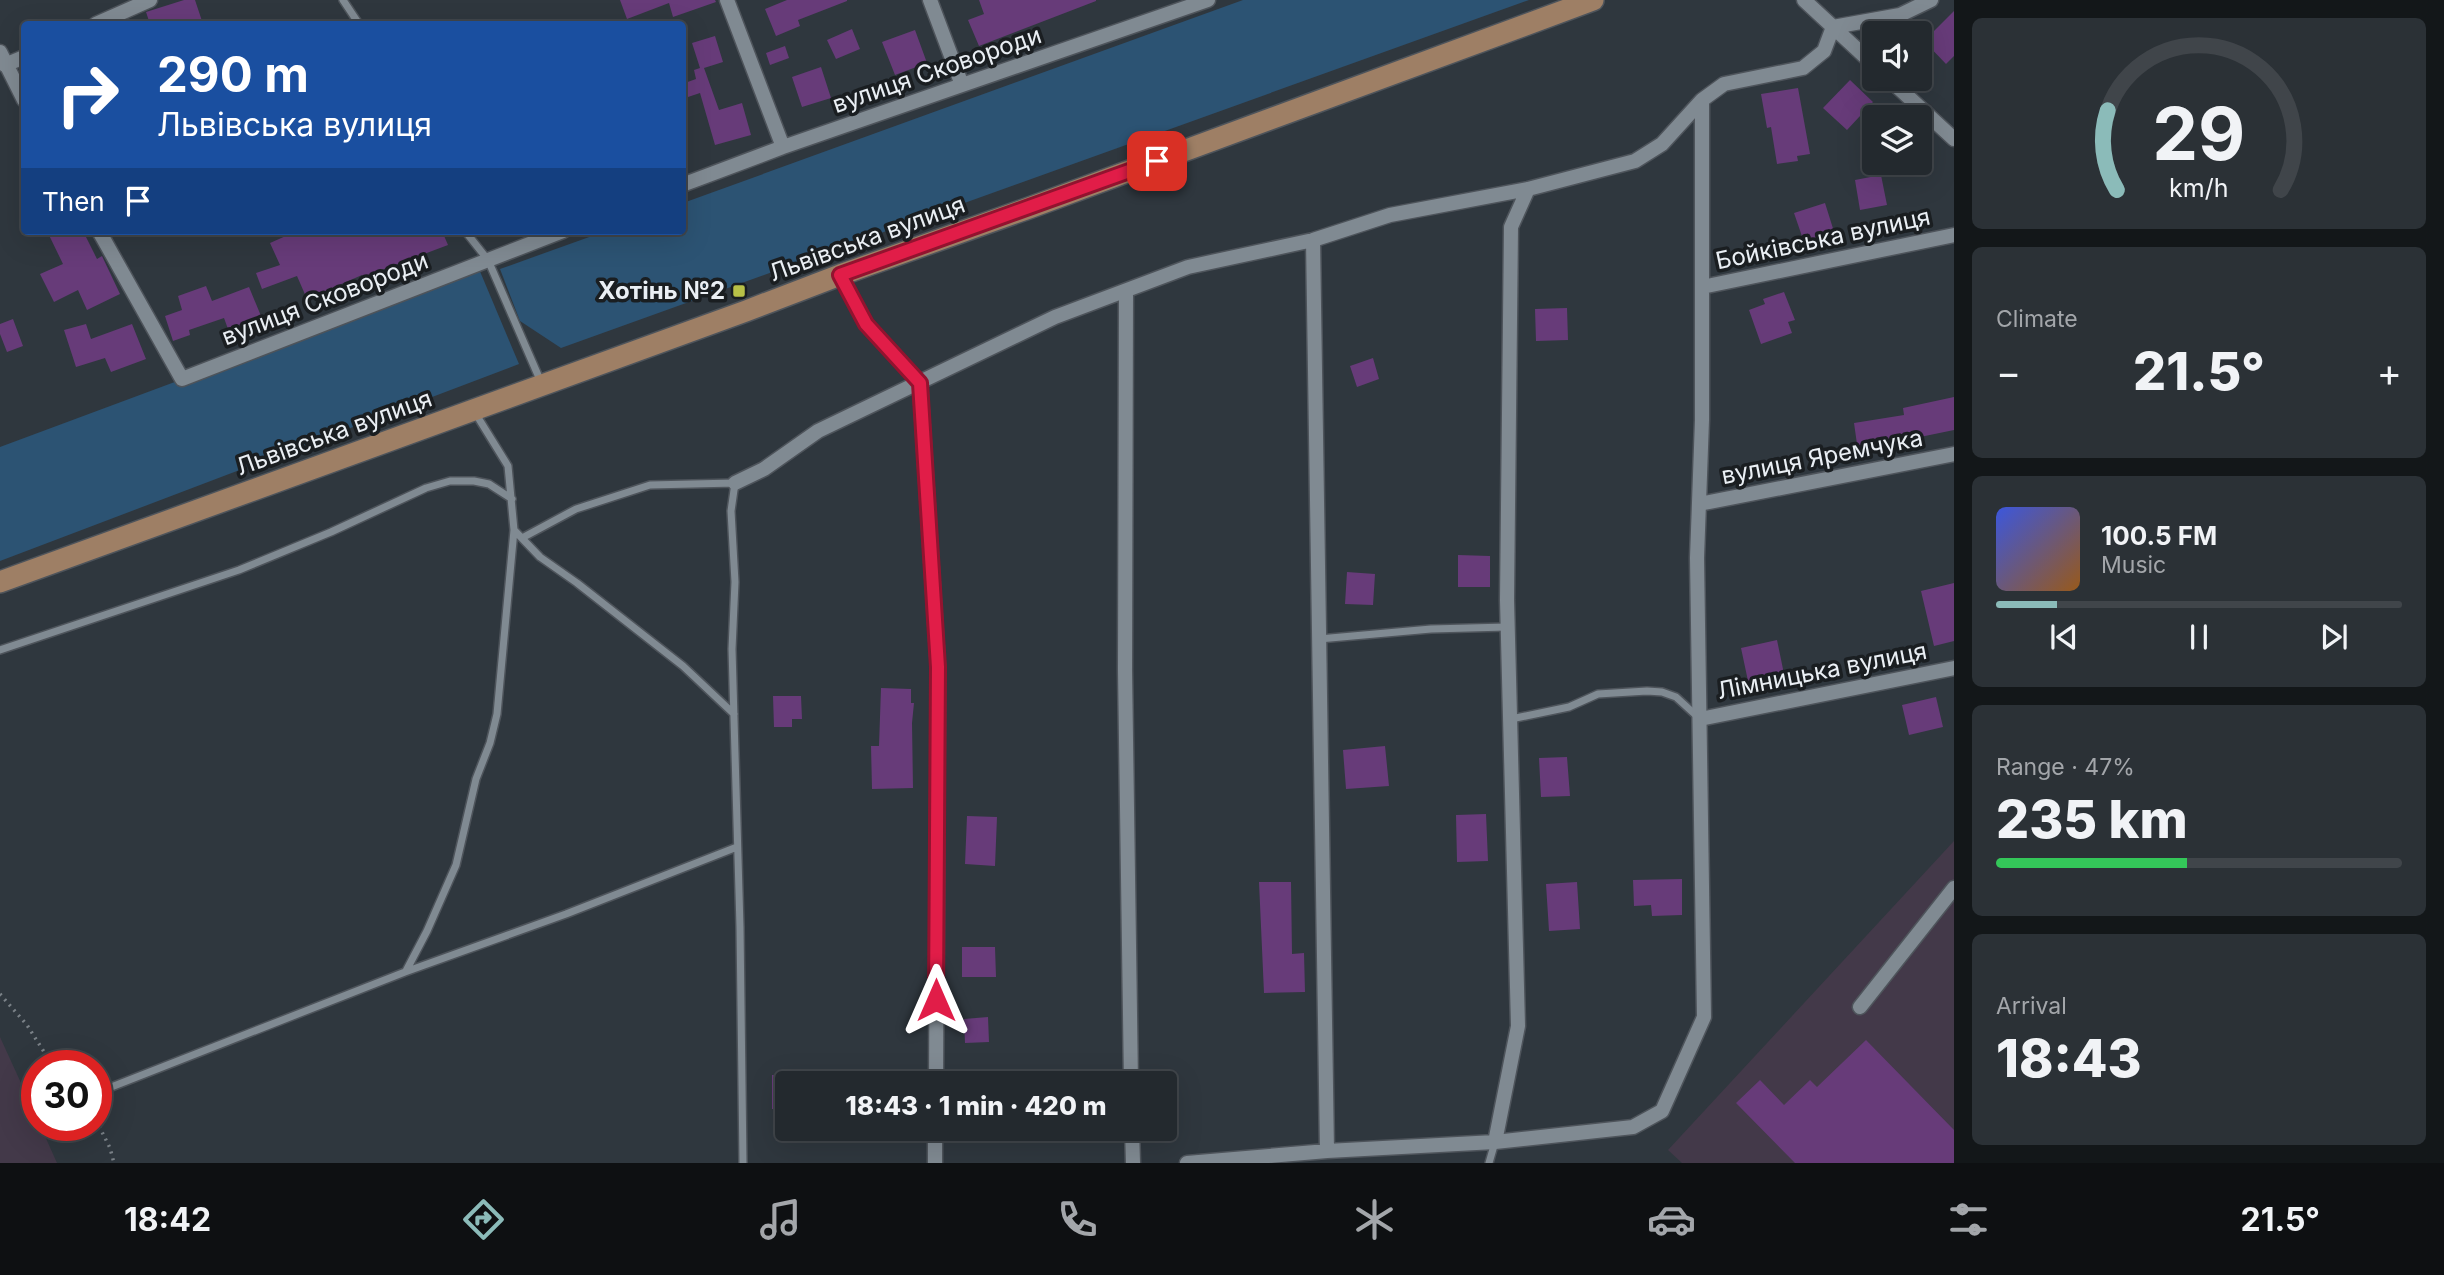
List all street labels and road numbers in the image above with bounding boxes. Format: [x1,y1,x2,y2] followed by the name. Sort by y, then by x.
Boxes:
[829,20,1045,119] street label: вулиця Сковороди
[765,190,969,287] street label: Львівська вулиця
[1713,202,1933,275] street label: Бойківська вулиця
[217,246,432,351] street label: вулиця Сковороди
[232,384,436,481] street label: Львівська вулиця
[1719,423,1925,490] street label: вулиця Яремчука
[1715,636,1929,705] street label: Лімницька вулиця

